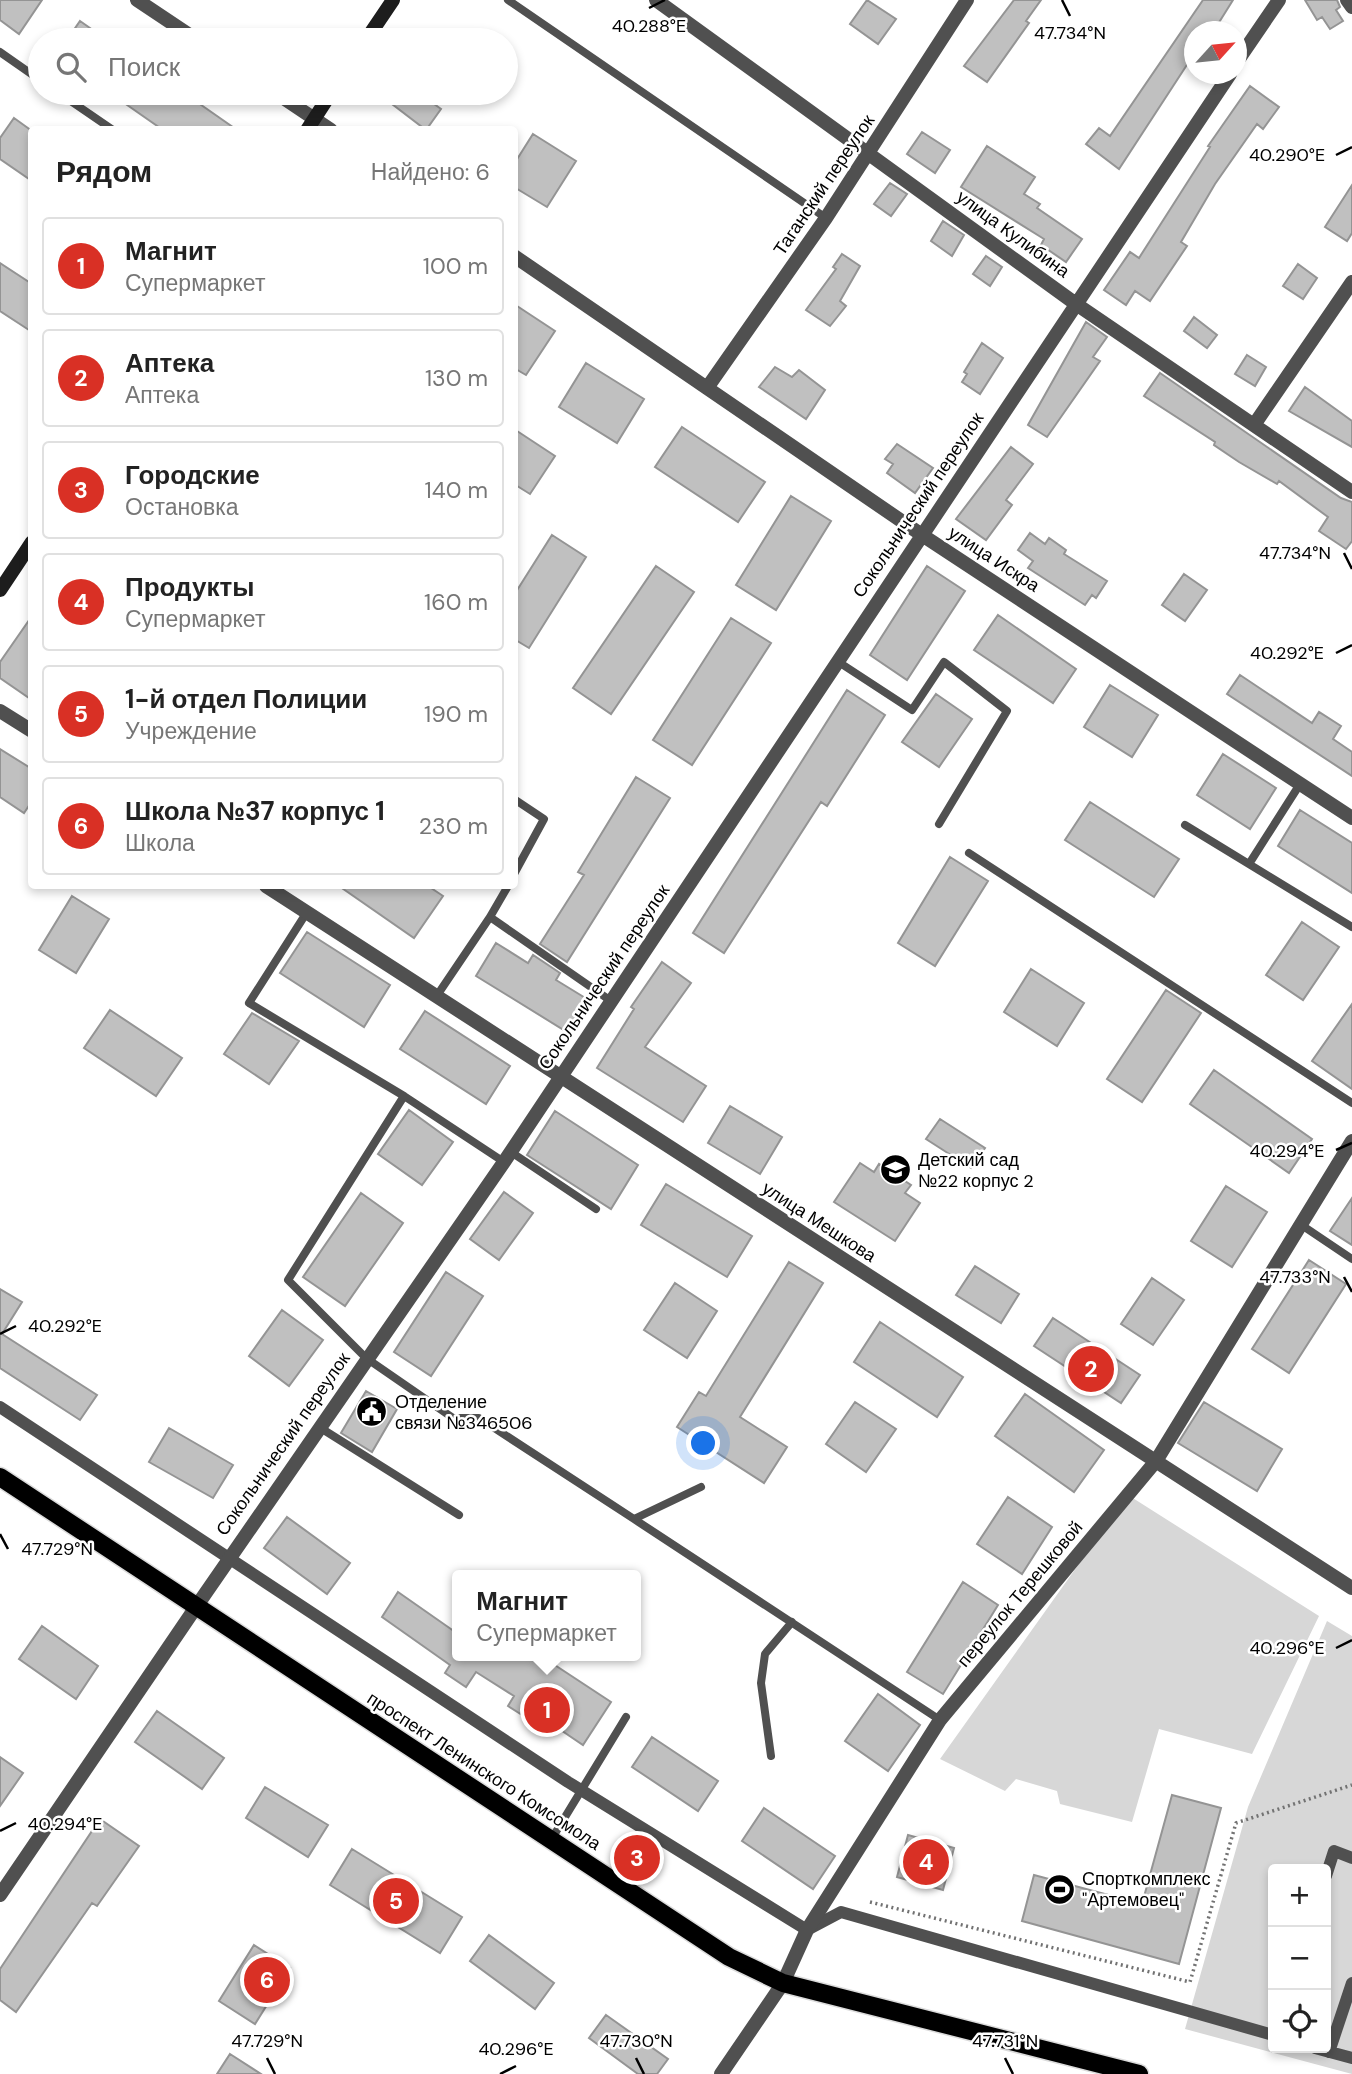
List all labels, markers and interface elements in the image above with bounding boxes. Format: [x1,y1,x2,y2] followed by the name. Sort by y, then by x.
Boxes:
[612,14,686,38] text: 40.288°E
[1034,21,1106,45] text: 47.734°N
[1184,21,1247,84] north arrow
[28,28,518,105] search box
[52,48,90,86] icon: search
[108,50,180,84] text: Поиск
[768,110,880,260] street label: Таганский переулок
[1249,143,1325,167] text: 40.290°E
[56,152,152,191] text: Рядом
[371,157,490,187] text: Найдено: 6
[952,185,1075,284] street label: улица Кулибина
[125,234,217,268] text: Магнит
[77,251,85,281] text: 1
[423,251,488,281] text: 100 m
[125,268,265,298] text: Супермаркет
[125,346,214,380] text: Аптека
[74,363,88,393] text: 2
[425,363,488,393] text: 130 m
[125,380,199,410] text: Аптека
[847,408,989,602] street label: Сокольнический переулок
[125,458,260,492] text: Городские
[74,475,88,505] text: 3
[425,475,488,505] text: 140 m
[125,492,239,522] text: Остановка
[944,521,1045,598] street label: улица Искра
[1259,541,1331,565] text: 47.734°N
[125,570,254,604] text: Продукты
[74,587,88,617] text: 4
[424,587,488,617] text: 160 m
[125,604,265,634] text: Супермаркет
[1250,641,1324,665] text: 40.292°E
[125,682,367,716] text: 1-й отдел Полиции
[74,699,88,729] text: 5
[424,699,488,729] text: 190 m
[125,716,257,746] text: Учреждение
[125,794,385,828] text: Школа №37 корпус 1
[74,811,88,841] text: 6
[419,811,488,841] text: 230 m
[125,828,195,858] text: Школа
[533,880,675,1074] street label: Сокольнический переулок
[1250,1139,1324,1163] text: 40.294°E
[918,1148,1034,1193] place label: Детский сад №22 корпус 2
[878,1153,912,1187] school or university icon: Детский сад №22 корпус 2
[757,1176,881,1268] street label: улица Мешкова
[1259,1265,1331,1289] text: 47.733°N
[28,1314,102,1338] text: 40.292°E
[1068,1343,1114,1395] pin: 2
[211,1348,356,1540] street label: Сокольнический переулок
[395,1390,533,1435] place label: Отделение связи №346506
[355,1395,389,1429] public building icon: Отделение связи №346506
[686,1426,720,1460] your location
[952,1516,1088,1672] street label: переулок Терешковой
[21,1537,93,1561] text: 47.729°N
[452,1570,641,1661] popup
[476,1584,568,1618] text: Магнит
[476,1618,617,1648] text: Супермаркет
[1249,1636,1325,1660] text: 40.296°E
[524,1684,570,1736] pin: 1
[363,1686,606,1856] street label: проспект Ленинского Комсомола
[28,1812,102,1836] text: 40.294°E
[614,1832,660,1884] pin: 3
[903,1836,949,1888] pin: 4
[1268,1864,1331,2053] map controls
[1268,1864,1331,1927] button: +
[1082,1867,1210,1912] place label: Спорткомплекс "Артемовец"
[1042,1872,1076,1906] sports icon: Спорткомплекс "Артемовец"
[373,1875,419,1927] pin: 5
[1268,1927,1331,1990] button: −
[244,1954,290,2006] pin: 6
[1268,1990,1331,2053] button: locate
[231,2029,303,2053] text: 47.729°N
[599,2029,673,2053] text: 47.730°N
[972,2029,1038,2053] text: 47.731°N
[478,2037,554,2061] text: 40.296°E

